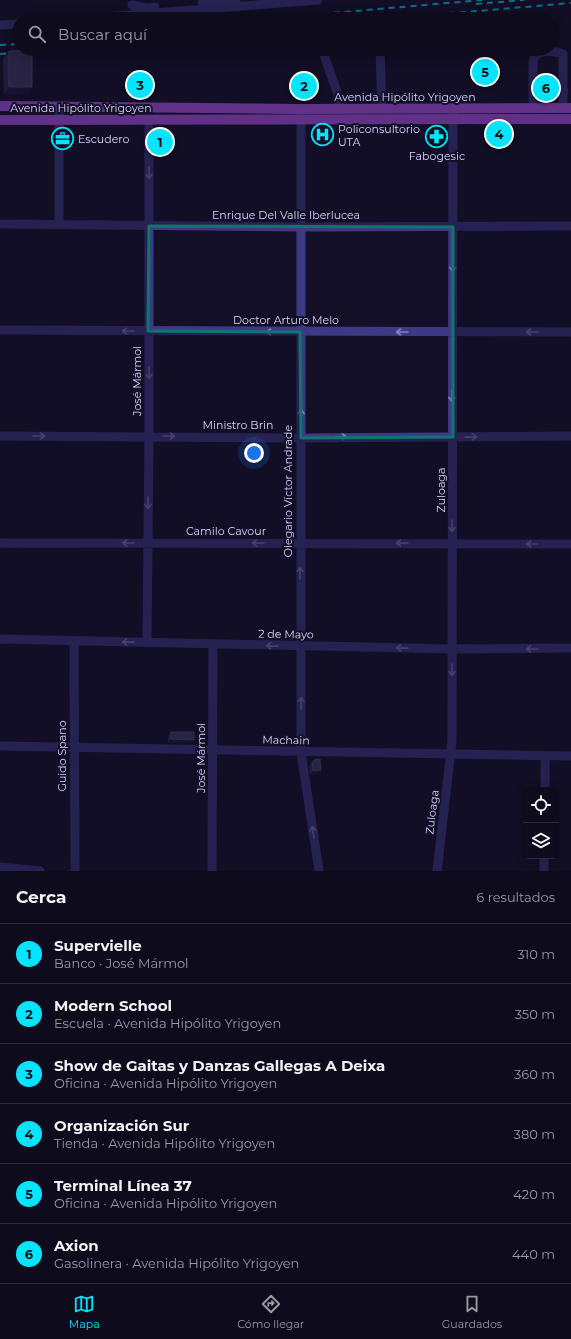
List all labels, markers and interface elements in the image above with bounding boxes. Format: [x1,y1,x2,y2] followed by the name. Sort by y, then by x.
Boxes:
[12,12,559,56] search box
[26,23,48,45] icon: search
[58,25,147,44] text: Buscar aquí
[472,57,498,87] pin: 5
[127,70,153,100] pin: 3
[291,71,317,101] pin: 2
[533,73,559,103] pin: 6
[334,90,476,104] street label: Avenida Hipólito Yrigoyen
[10,101,152,115] street label: Avenida Hipólito Yrigoyen
[486,119,512,149] pin: 4
[309,122,335,148] hospital icon: Policonsultorio UTA
[338,122,420,149] place label: Policonsultorio UTA
[424,123,450,149] pharmacy icon: Fabogesic
[50,126,76,152] office icon: Escudero
[147,127,173,157] pin: 1
[78,132,130,146] place label: Escudero
[409,149,465,163] place label: Fabogesic
[145,166,153,179] one-way arrow
[212,208,360,222] street label: Enrique Del Valle Iberlucea
[449,259,457,272] one-way arrow
[233,313,339,327] street label: Doctor Arturo Melo
[122,327,135,335] one-way arrow
[266,328,279,336] one-way arrow
[396,328,409,336] one-way arrow
[526,328,539,336] one-way arrow
[130,346,144,417] street label: José Mármol
[145,366,153,379] one-way arrow
[449,389,456,402] one-way arrow
[297,409,305,422] one-way arrow
[203,418,273,432] street label: Ministro Brin
[281,424,295,557] street label: Olegario Víctor Andrade
[32,432,45,440] one-way arrow
[162,433,175,440] one-way arrow
[464,433,477,441] one-way arrow
[334,434,347,441] one-way arrow
[244,443,264,463] your location
[434,468,448,512] street label: Zuloaga
[144,496,152,509] one-way arrow
[448,519,456,532] one-way arrow
[186,524,266,538] street label: Camilo Cavour
[122,539,135,547] one-way arrow
[252,539,265,547] one-way arrow
[396,539,409,547] one-way arrow
[526,540,539,548] one-way arrow
[296,567,304,580] one-way arrow
[258,627,314,641] street label: 2 de Mayo
[122,638,135,645] one-way arrow
[266,642,279,650] one-way arrow
[396,645,409,652] one-way arrow
[526,645,539,653] one-way arrow
[448,663,456,676] one-way arrow
[297,697,305,710] one-way arrow
[55,720,69,792] street label: Guido Spano
[194,723,208,794] street label: José Mármol
[262,733,310,747] street label: Machain
[523,787,559,859] map controls
[523,787,559,823] button: locate
[422,789,442,835] street label: Zuloaga
[523,823,559,859] button: layers
[309,826,317,839] one-way arrow
[16,887,66,907] text: Cerca
[476,889,555,905] text: 6 resultados
[54,936,142,955] text: Supervielle
[26,946,32,962] text: 1
[517,946,555,962] text: 310 m
[54,955,189,971] text: Banco · José Mármol
[54,996,172,1015] text: Modern School
[25,1006,33,1022] text: 2
[515,1006,555,1022] text: 350 m
[54,1015,281,1031] text: Escuela · Avenida Hipólito Yrigoyen
[54,1056,385,1075] text: Show de Gaitas y Danzas Gallegas A Deixa
[25,1066,33,1082] text: 3
[514,1066,555,1082] text: 360 m
[54,1075,277,1091] text: Oficina · Avenida Hipólito Yrigoyen
[54,1116,189,1135] text: Organización Sur
[25,1126,33,1142] text: 4
[514,1126,555,1142] text: 380 m
[54,1135,275,1151] text: Tienda · Avenida Hipólito Yrigoyen
[54,1176,192,1195] text: Terminal Línea 37
[25,1186,33,1202] text: 5
[513,1186,555,1202] text: 420 m
[54,1195,277,1211] text: Oficina · Avenida Hipólito Yrigoyen
[54,1236,99,1255] text: Axion
[25,1246,33,1262] text: 6
[512,1246,555,1262] text: 440 m
[54,1255,299,1271] text: Gasolinera · Avenida Hipólito Yrigoyen
[69,1293,100,1331] tab: Mapa
[237,1293,304,1331] tab: Cómo llegar
[442,1293,502,1331] tab: Guardados

